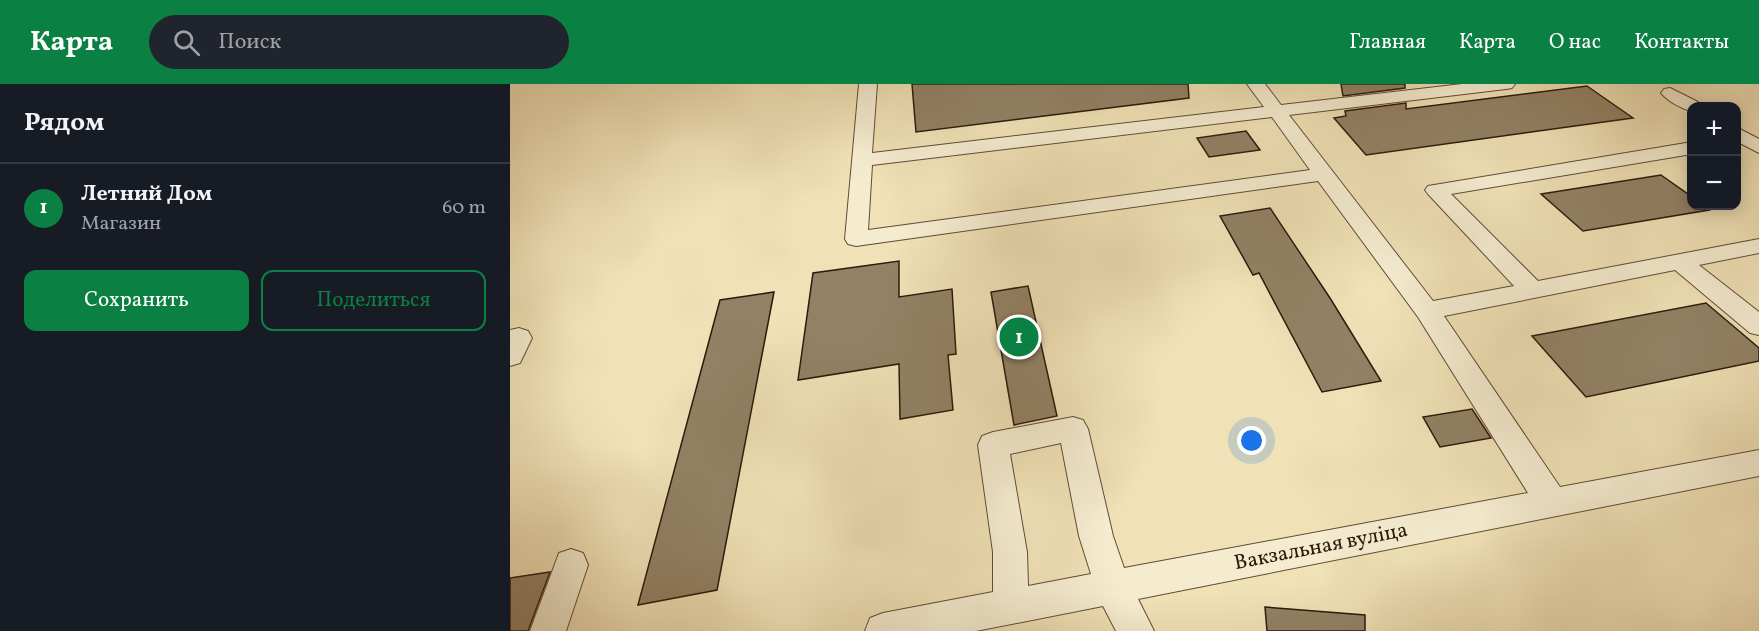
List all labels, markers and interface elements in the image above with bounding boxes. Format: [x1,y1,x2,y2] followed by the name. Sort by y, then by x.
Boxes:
[149,15,569,69] search box
[30,23,113,62] text: Карта
[170,26,203,59] icon: search
[218,27,281,58] text: Поиск
[1349,28,1426,57] text: Главная
[1459,28,1516,57] text: Карта
[1549,28,1601,57] text: О нас
[1634,28,1729,57] text: Контакты
[1687,102,1741,210] map controls
[1687,102,1741,156] button: +
[24,105,104,141] text: Рядом
[1687,156,1741,210] button: −
[81,179,212,210] text: Летний Дом
[39,194,48,222] text: 1
[442,194,486,222] text: 60 m
[81,210,161,238] text: Магазин
[24,270,249,331] button: Сохранить
[261,270,486,331] button: Поделиться
[1000,314,1038,360] pin: 1
[1237,426,1266,455] your location
[1232,516,1410,578] street label: Вакзальная вуліца

